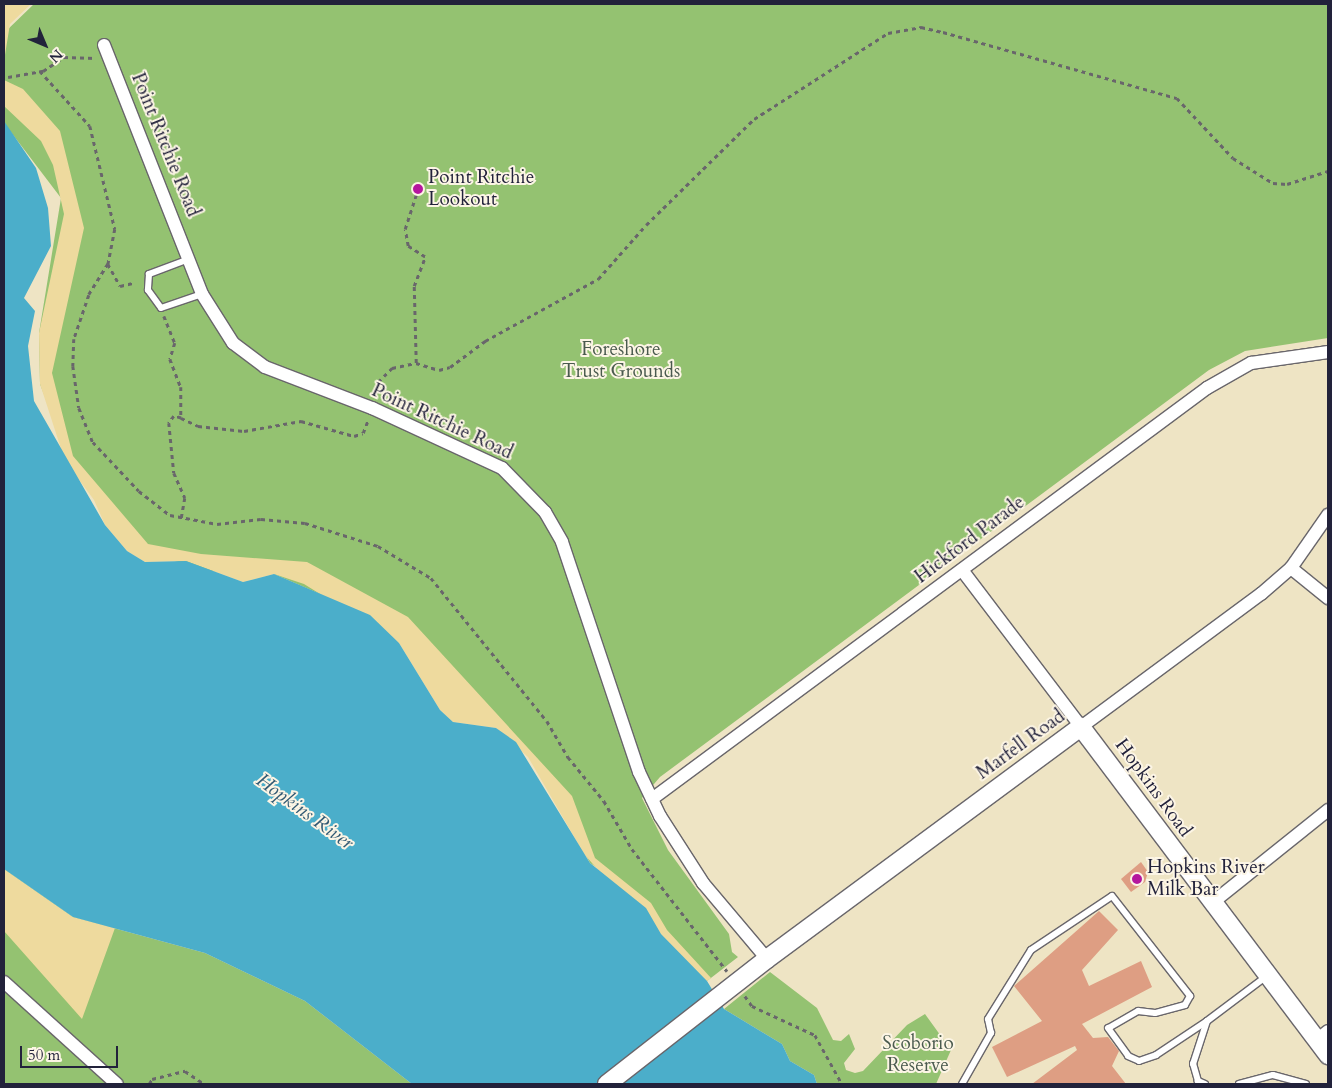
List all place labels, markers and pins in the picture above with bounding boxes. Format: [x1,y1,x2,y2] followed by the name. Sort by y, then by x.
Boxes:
[428,167,534,211] place label: Point Ritchie Lookout
[412,183,424,195] marker: Point Ritchie Lookout
[1147,857,1265,901] place label: Hopkins River Milk Bar
[1131,873,1143,885] marker: Hopkins River Milk Bar

